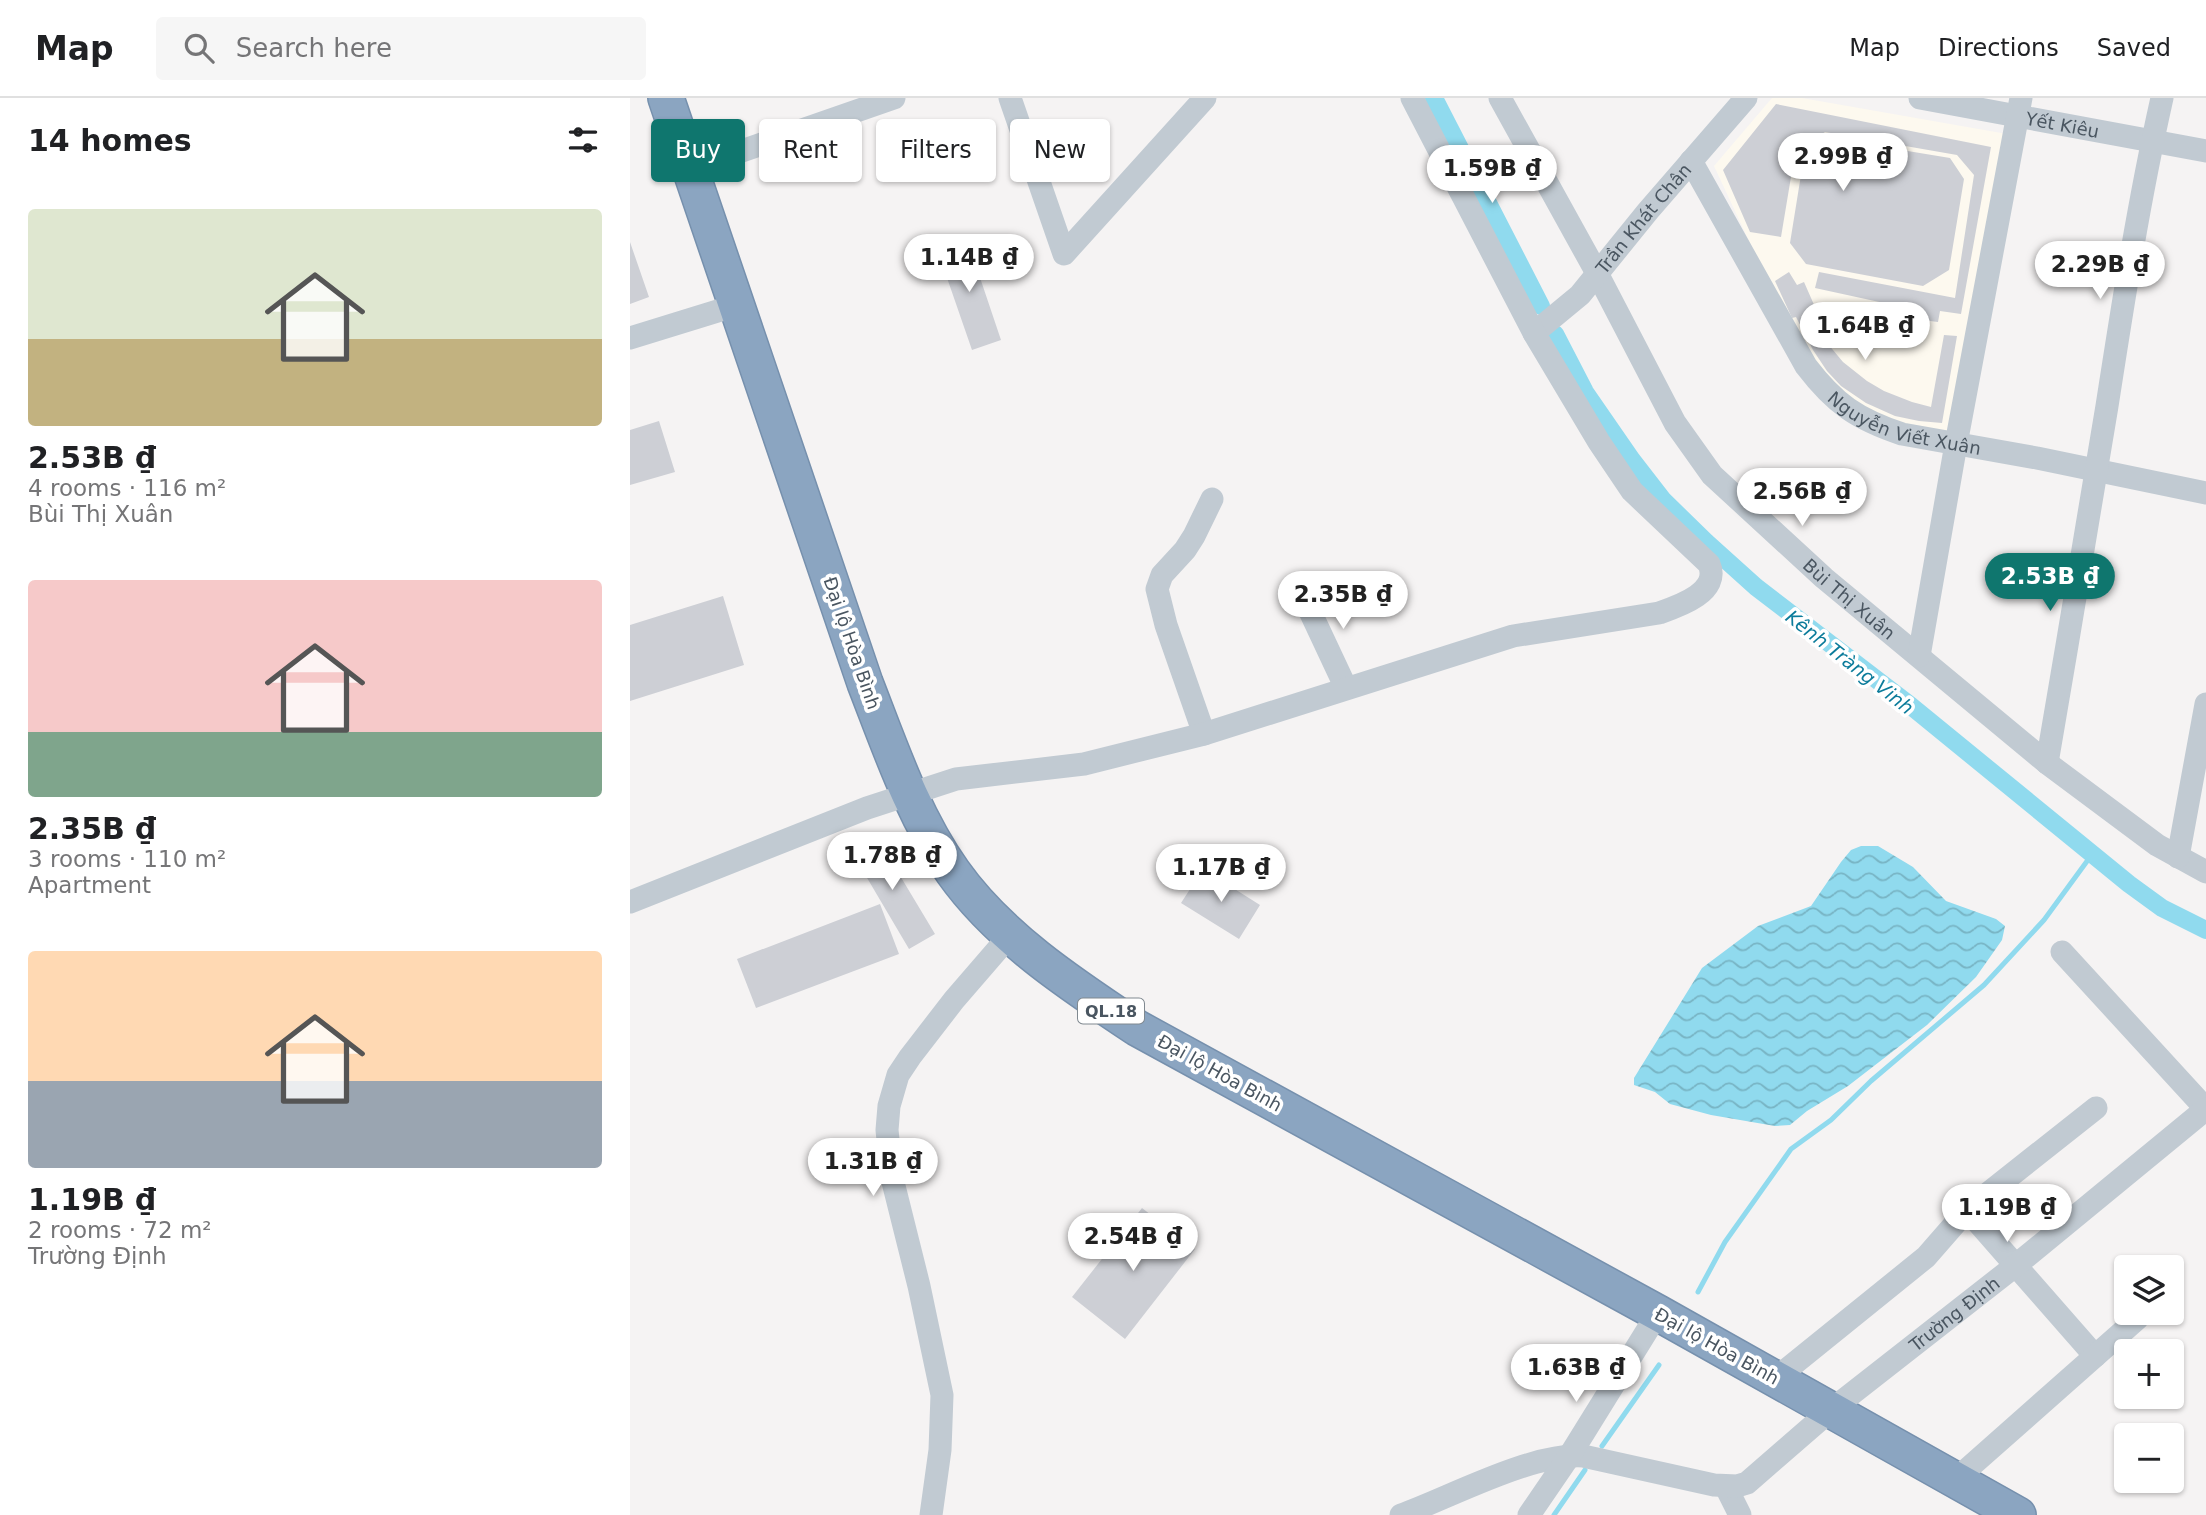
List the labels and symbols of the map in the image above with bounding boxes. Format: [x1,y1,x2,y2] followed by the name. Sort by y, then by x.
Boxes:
[2023,107,2101,142] street label: Yết Kiêu
[1778,134,1908,193] pin: 2.99B ₫
[1427,146,1557,205] pin: 1.59B ₫
[1590,159,1695,279] street label: Trần Khát Chân
[904,234,1034,294] pin: 1.14B ₫
[2035,242,2165,301] pin: 2.29B ₫
[1800,302,1930,362] pin: 1.64B ₫
[1824,387,1983,458] street label: Nguyễn Viết Xuân
[1737,468,1867,528] pin: 2.56B ₫
[1799,554,1900,643] street label: Bùi Thị Xuân
[1985,554,2115,613] pin: 2.53B ₫
[1278,572,1408,631] pin: 2.35B ₫
[819,574,885,712] street label: Đại lộ Hòa Bình
[1782,605,1918,719] water label: Kênh Tràng Vinh
[827,832,957,892] pin: 1.78B ₫
[1156,844,1286,904] pin: 1.17B ₫
[1078,998,1144,1023] road number: QL.18
[1154,1030,1286,1116] street label: Đại lộ Hòa Bình
[808,1138,938,1198] pin: 1.31B ₫
[1942,1184,2072,1244] pin: 1.19B ₫
[1068,1214,1198,1273] pin: 2.54B ₫
[1904,1272,2003,1356] street label: Trường Định
[1651,1303,1783,1389] street label: Đại lộ Hòa Bình
[1511,1344,1641,1404] pin: 1.63B ₫

